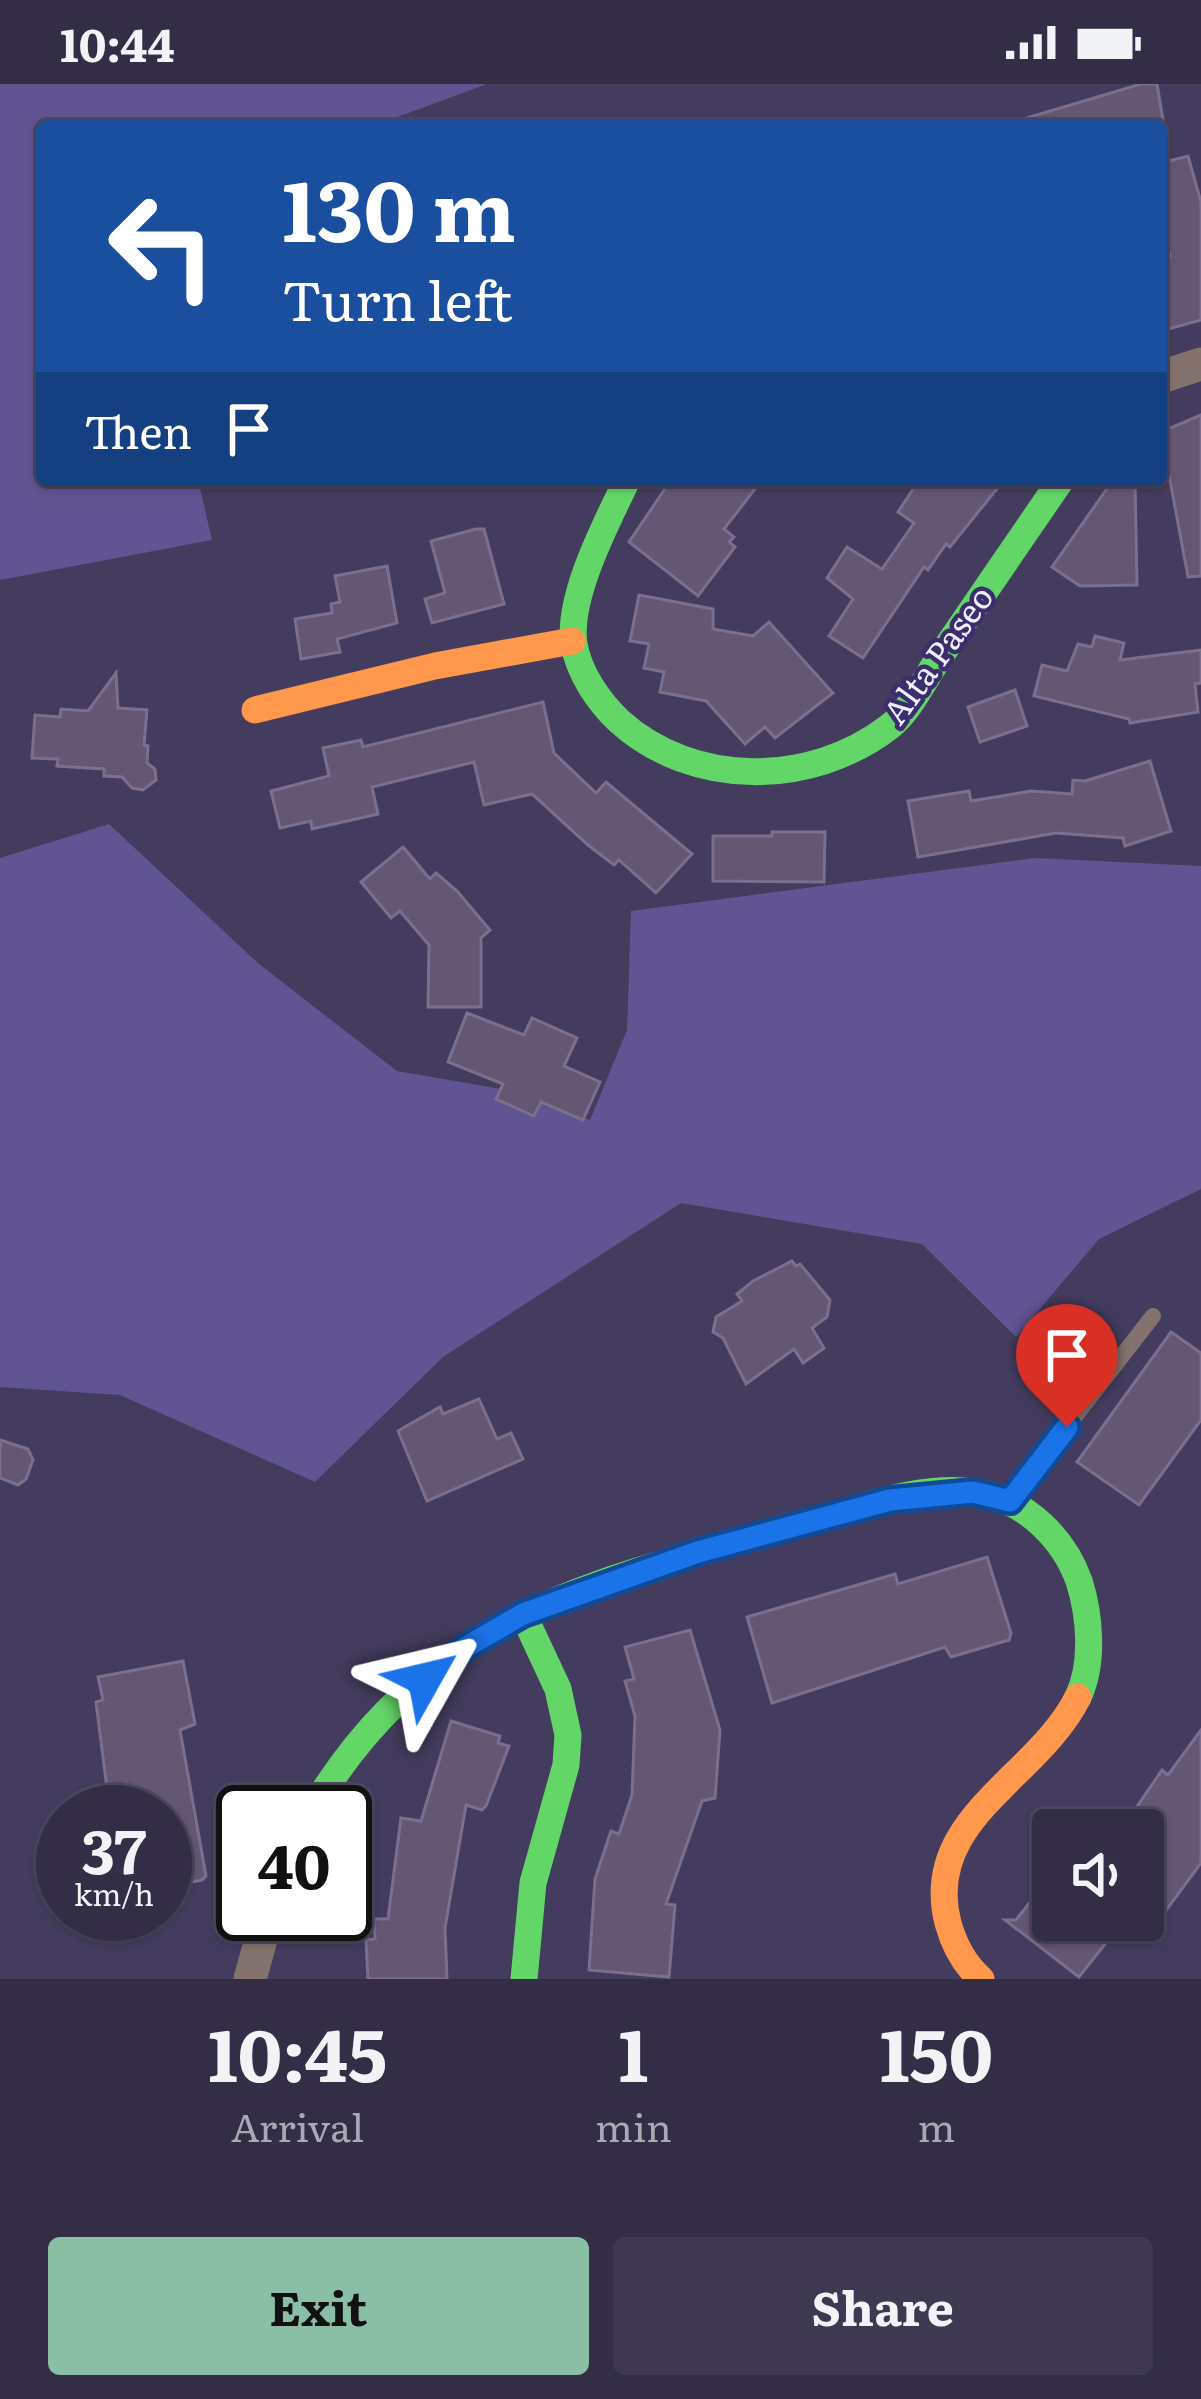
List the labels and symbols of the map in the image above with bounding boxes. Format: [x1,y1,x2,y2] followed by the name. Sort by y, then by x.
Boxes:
[869,574,1003,733] street label: Alta Paseo
[1016,1304,1118,1427] pin
[362,1616,488,1742] position arrow
[216,1785,372,1941] speed limit sign: 40

